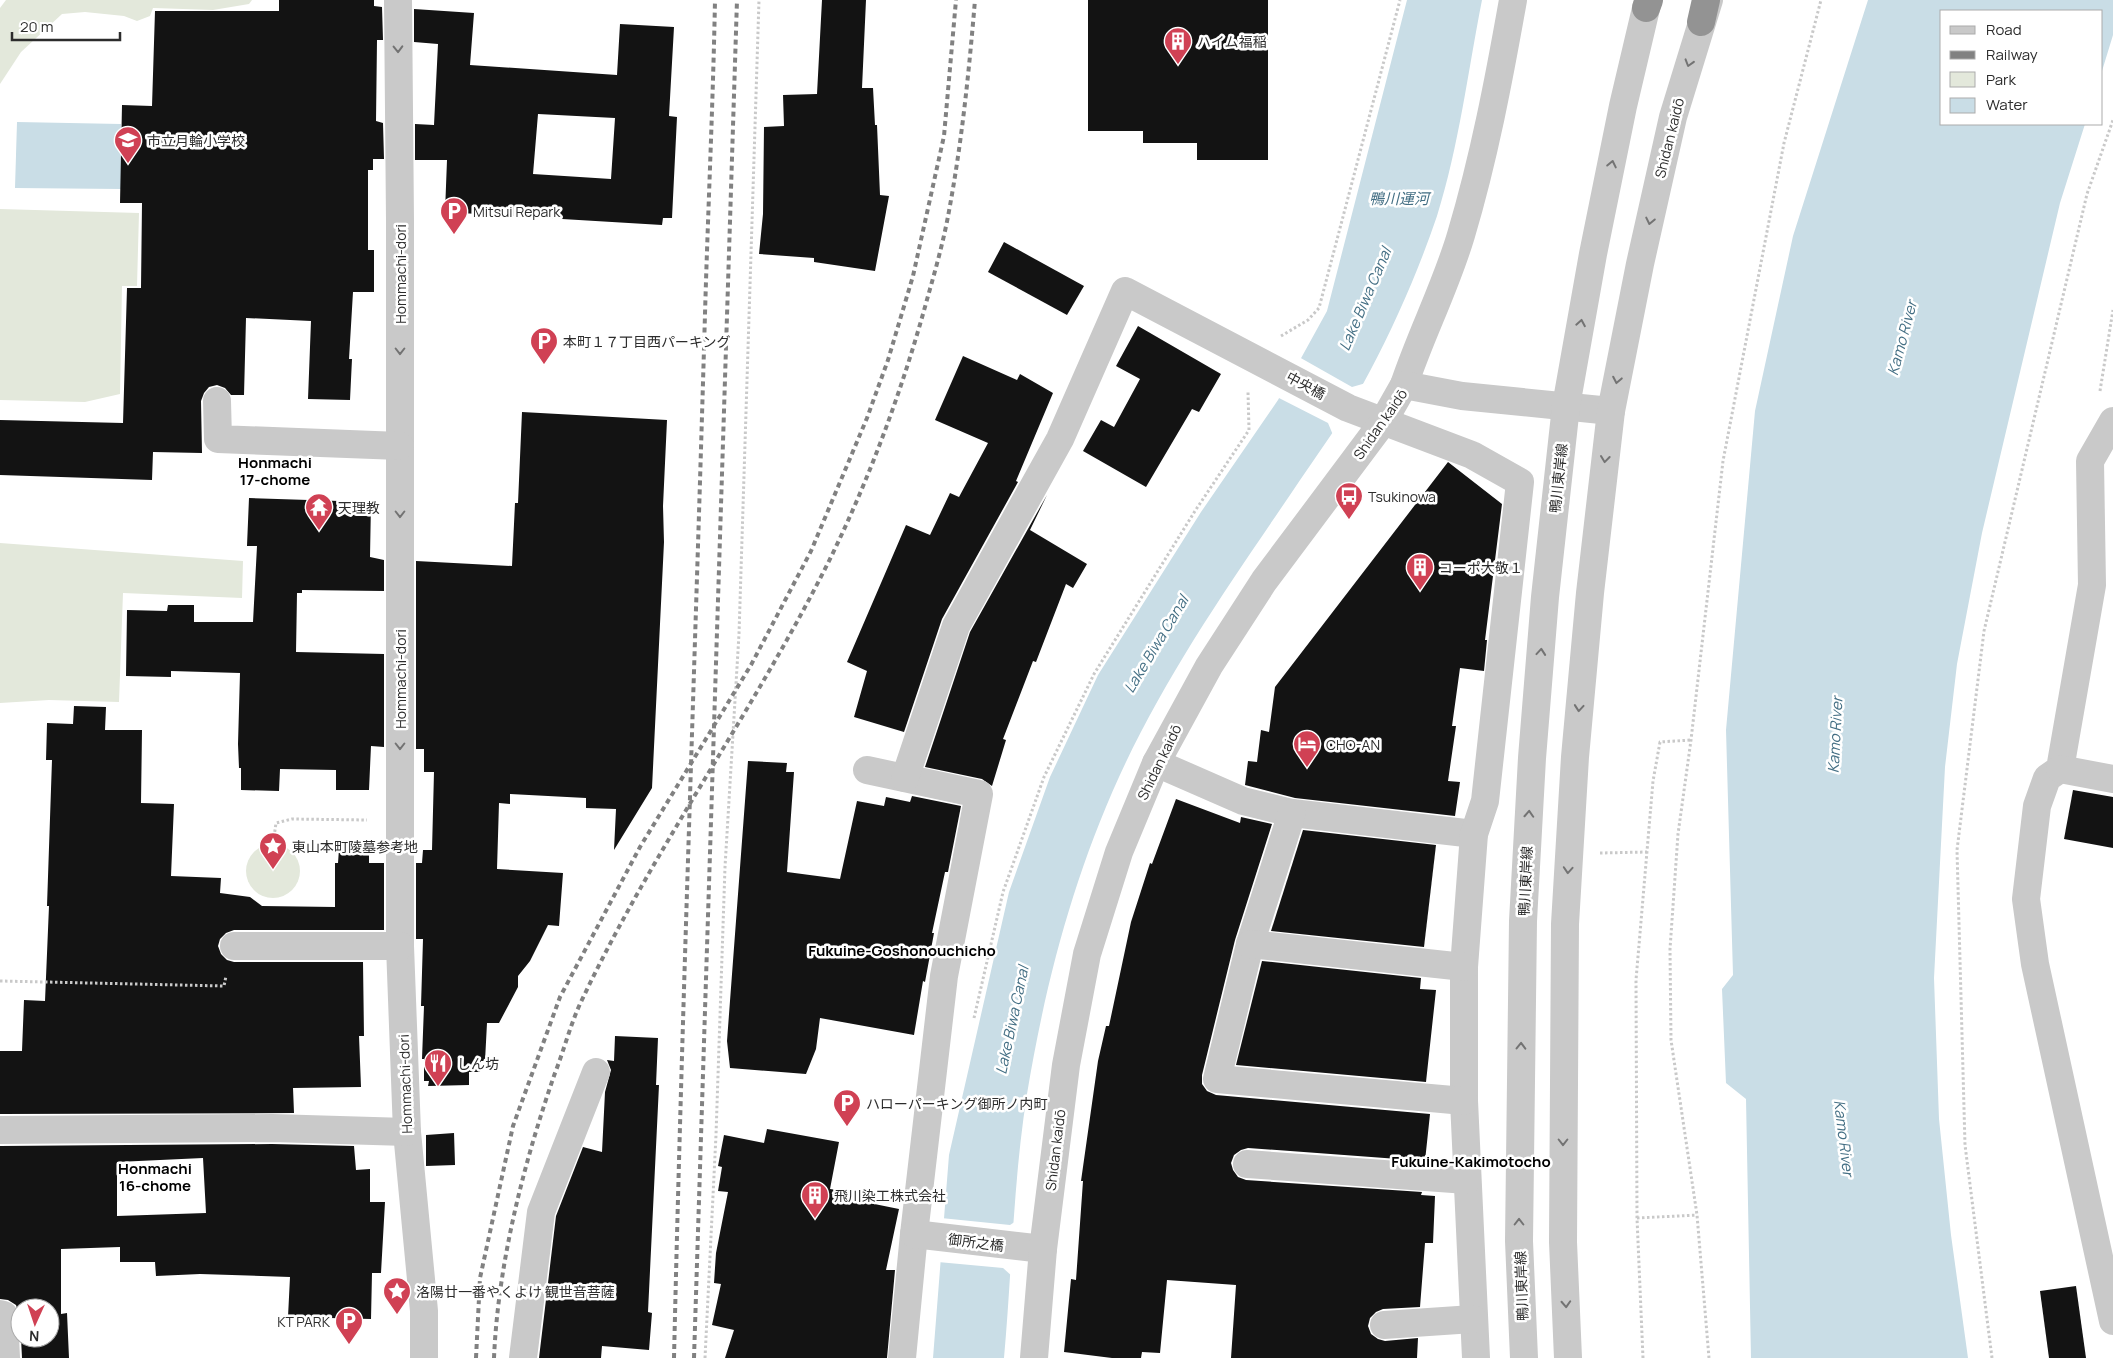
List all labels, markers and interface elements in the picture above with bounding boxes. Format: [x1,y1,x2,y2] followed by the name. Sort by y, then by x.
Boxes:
[12,10,120,42] scale bar
[1940,10,2103,125] legend
[20,16,53,37] text: 20 m
[1986,19,2022,40] text: Road
[1163,26,1193,65] building icon: ハイム福稲
[1197,32,1266,51] place label: ハイム福稲
[1986,44,2038,65] text: Railway
[393,45,404,53] one-way arrow
[1684,58,1694,67] one-way arrow
[1986,69,2016,90] text: Park
[1986,94,2028,115] text: Water
[1650,96,1688,180] street label: Shidan kaidō
[113,125,143,164] school or university icon: 市立月輪小学校
[147,131,245,150] place label: 市立月輪小学校
[1606,160,1616,168] one-way arrow
[1369,188,1432,209] water label: 鴨川運河
[439,196,469,235] parking icon: Mitsui Repark
[473,202,561,221] place label: Mitsui Repark
[1645,216,1656,225] one-way arrow
[391,224,410,324] street label: Hommachi-dori
[1334,242,1397,354] water label: Lake Biwa Canal
[1882,296,1923,378] water label: Kamo River
[1575,319,1585,328] one-way arrow
[529,326,559,365] parking icon: 本町１７丁目西パーキング
[563,332,731,351] place label: 本町１７丁目西パーキング
[395,348,405,355] one-way arrow
[1283,367,1329,403] street label: 中央橋
[1612,375,1623,384] one-way arrow
[1349,385,1411,463] street label: Shidan kaidō
[1545,442,1571,514] street label: 鴨川東岸線
[238,452,312,490] district label: Honmachi 17-chome
[1600,455,1611,463] one-way arrow
[1334,481,1364,520] bus stop icon: Tsukinowa
[1368,487,1436,506] place label: Tsukinowa
[304,492,334,531] temple icon: 天理教
[338,498,380,517] place label: 天理教
[395,510,405,518] one-way arrow
[1405,552,1435,591] building icon: コーポ大敬１
[1439,558,1523,577] place label: コーポ大敬１
[1119,589,1195,697] water label: Lake Biwa Canal
[391,629,410,729] street label: Hommachi-dori
[1535,648,1546,656] one-way arrow
[1823,694,1848,774] water label: Kamo River
[1574,704,1585,712] one-way arrow
[1132,721,1186,803] street label: Shidan kaidō
[1292,729,1322,768] hotel icon: CHO-AN
[1326,735,1380,754] place label: CHO-AN
[395,742,405,750] one-way arrow
[1523,810,1534,818] one-way arrow
[258,831,288,870] place icon: 東山本町陵墓参考地
[292,837,418,856] place label: 東山本町陵墓参考地
[1514,846,1536,916] street label: 鴨川東岸線
[1563,866,1574,874] one-way arrow
[808,940,996,961] district label: Fukuine-Goshonouchicho
[990,962,1034,1076] water label: Lake Biwa Canal
[394,1034,416,1134] street label: Hommachi-dori
[1516,1042,1526,1050] one-way arrow
[423,1048,453,1087] restaurant icon: しん坊
[457,1054,499,1073] place label: しん坊
[832,1088,862,1127] parking icon: ハローパーキング御所ノ内町
[866,1094,1047,1113] place label: ハローパーキング御所ノ内町
[1829,1099,1859,1180] water label: Kamo River
[1041,1108,1069,1192] street label: Shidan kaidō
[1558,1138,1568,1146] one-way arrow
[1391,1151,1551,1172] district label: Fukuine-Kakimotocho
[118,1158,192,1196] district label: Honmachi 16-chome
[800,1180,830,1219] building icon: 飛川染工株式会社
[834,1186,946,1205] place label: 飛川染工株式会社
[1514,1218,1524,1226] one-way arrow
[947,1229,1005,1255] street label: 御所之橋
[1510,1251,1532,1321] street label: 鴨川東岸線
[382,1276,412,1315] place icon: 洛陽廿一番やくよけ 観世音菩薩
[416,1282,615,1301] place label: 洛陽廿一番やくよけ 観世音菩薩
[10,1298,60,1348] north arrow
[1560,1301,1571,1309] one-way arrow
[334,1306,364,1345] parking icon: KT PARK
[277,1312,331,1331] place label: KT PARK
[29,1327,40,1346] text: N

